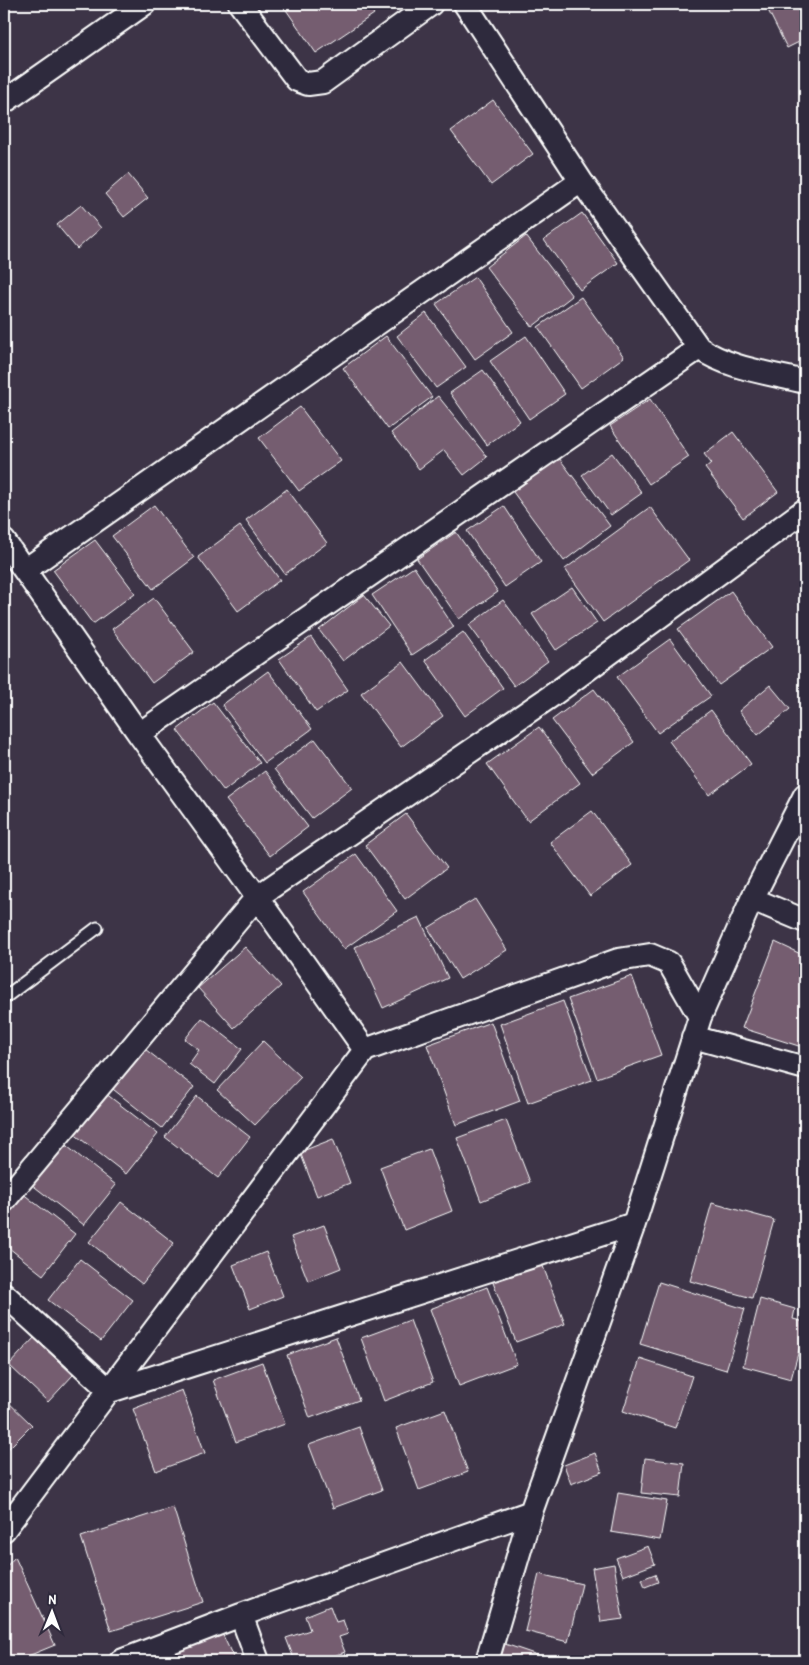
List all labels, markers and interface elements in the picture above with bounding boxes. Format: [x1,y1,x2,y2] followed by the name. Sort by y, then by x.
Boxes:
[28,1588,78,1638] north arrow
[48,1589,57,1608] text: N

